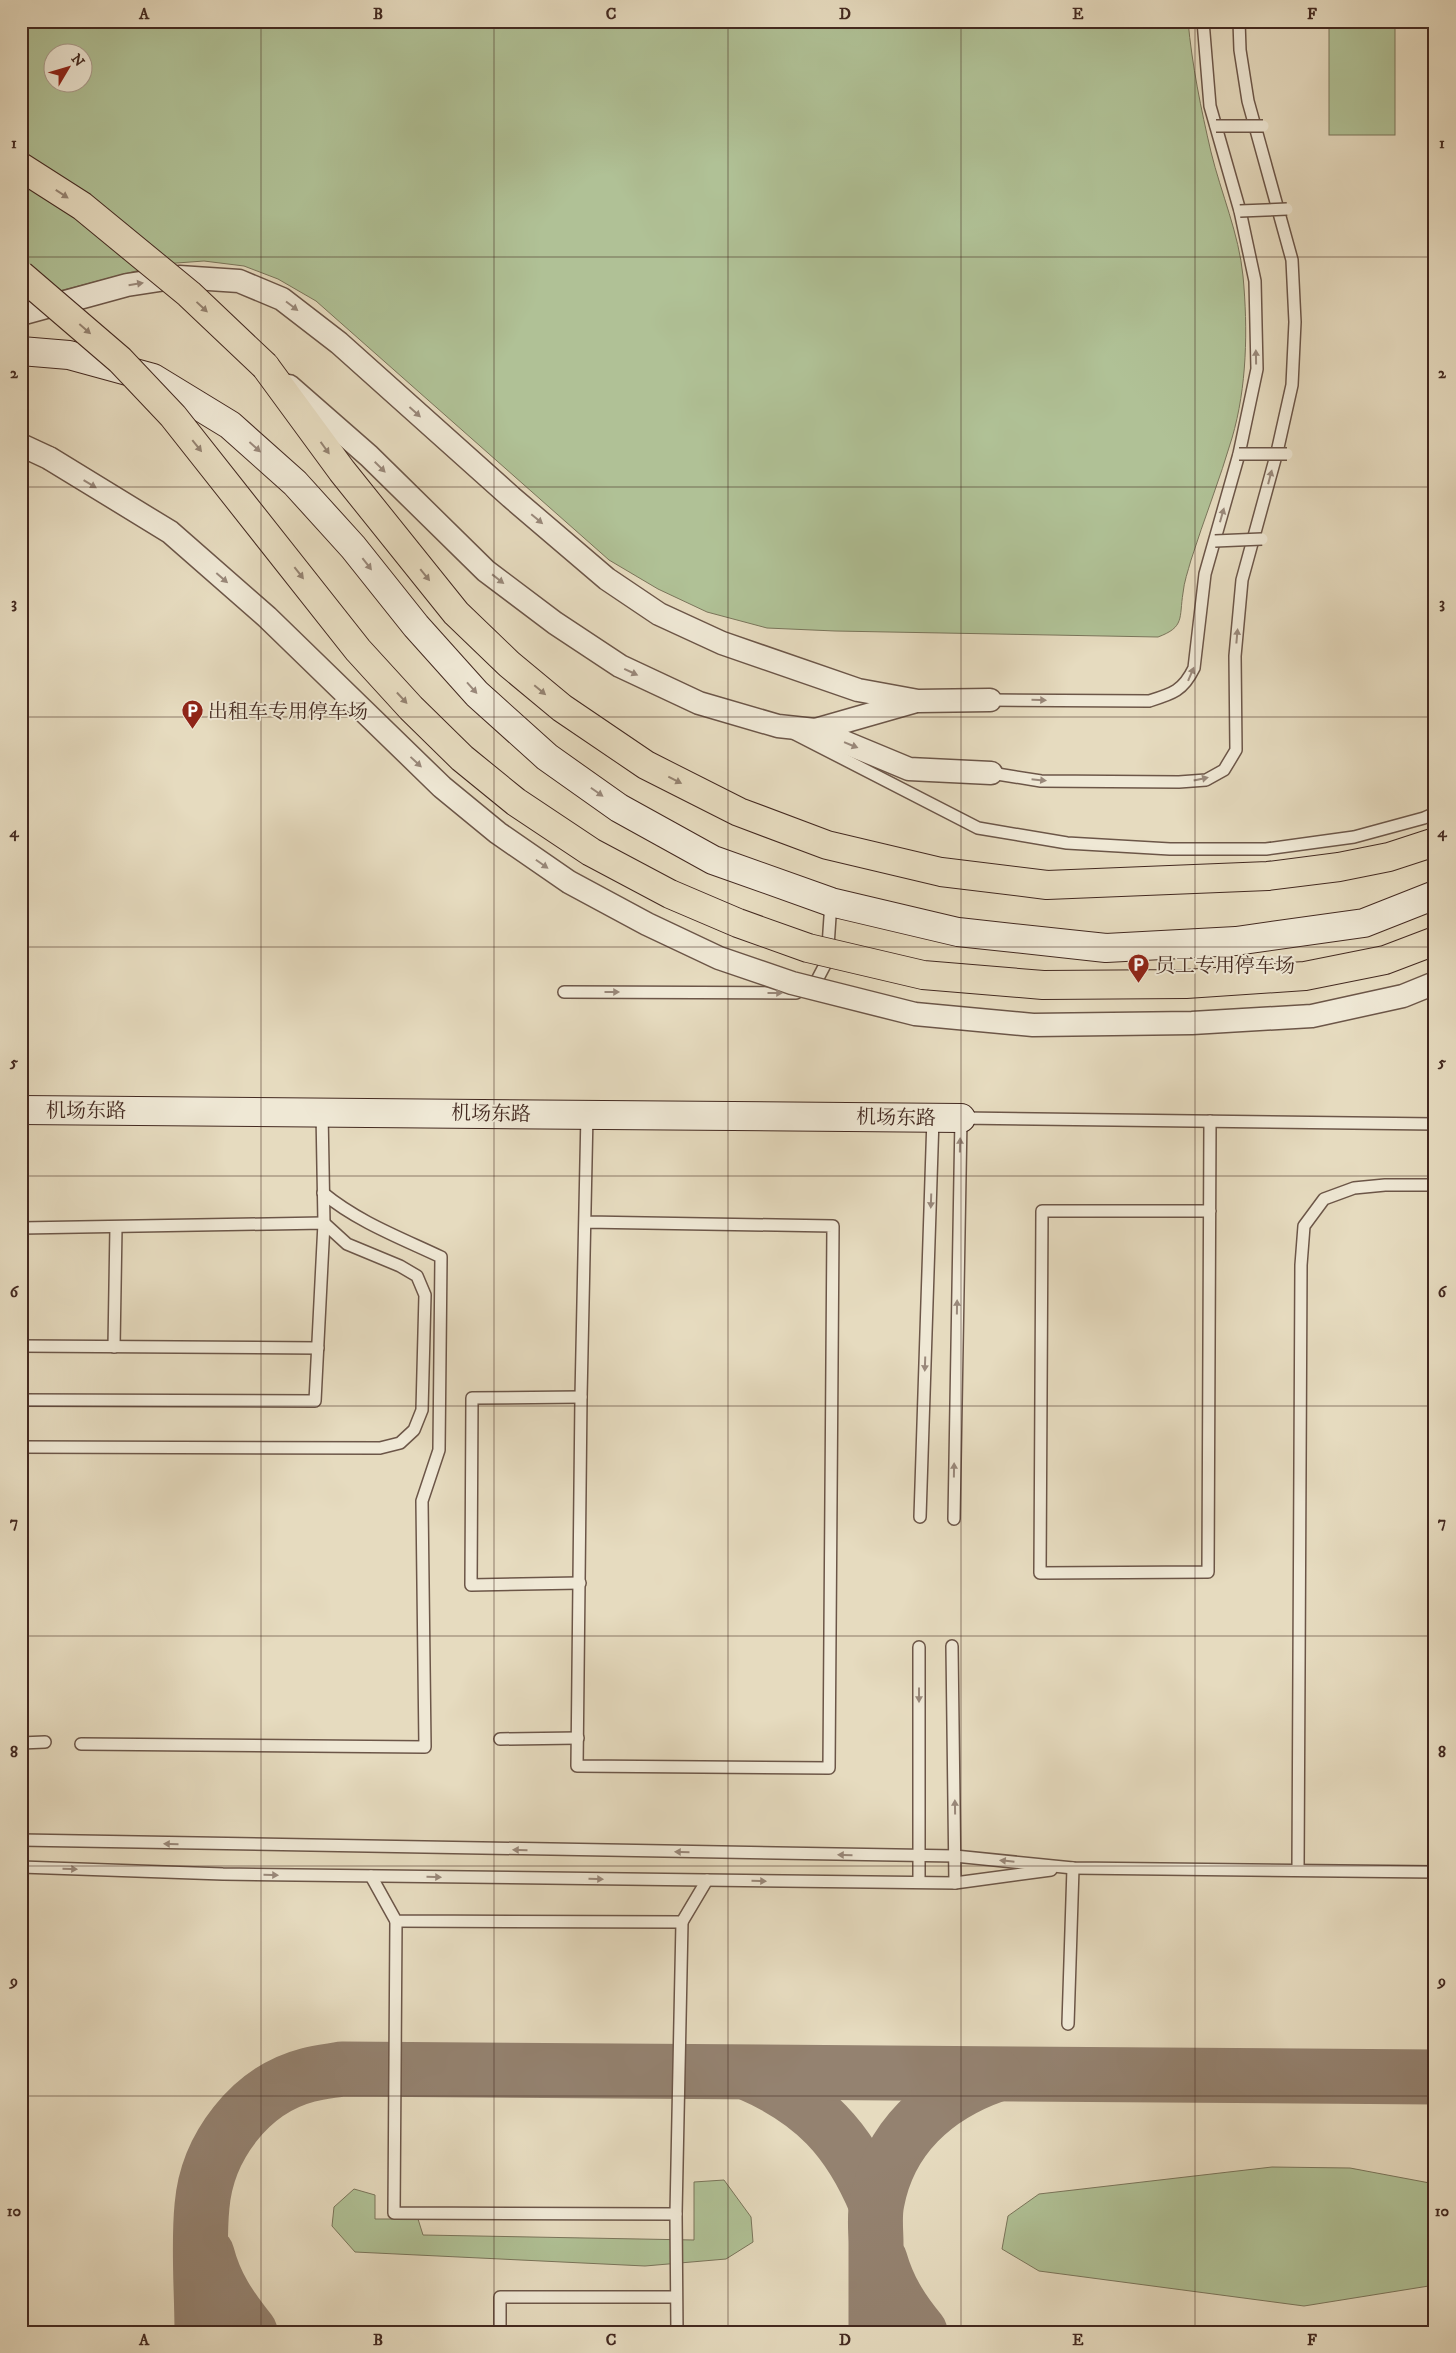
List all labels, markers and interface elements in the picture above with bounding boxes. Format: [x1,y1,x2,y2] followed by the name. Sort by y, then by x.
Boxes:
[138,4,150,24] text: A
[373,4,383,24] text: B
[606,4,616,24] text: C
[839,4,851,24] text: D
[1072,4,1084,24] text: E
[1307,4,1317,24] text: F
[42,42,92,92] north arrow
[67,51,88,71] text: N
[11,133,17,153] text: 1
[1439,133,1445,153] text: 1
[56,189,69,198] one-way arrow
[128,279,144,287] one-way arrow
[196,301,208,313] one-way arrow
[285,301,298,312] one-way arrow
[79,323,91,334] one-way arrow
[1252,349,1260,365] one-way arrow
[10,363,19,383] text: 2
[1438,363,1447,383] text: 2
[409,406,421,418] one-way arrow
[192,439,203,452] one-way arrow
[249,441,261,453] one-way arrow
[320,441,330,454] one-way arrow
[374,461,386,473] one-way arrow
[1266,470,1274,485] one-way arrow
[84,479,97,488] one-way arrow
[1218,508,1226,523] one-way arrow
[530,514,543,525] one-way arrow
[362,557,373,570] one-way arrow
[293,566,304,579] one-way arrow
[420,569,431,582] one-way arrow
[216,572,228,584] one-way arrow
[491,574,504,585] one-way arrow
[11,593,17,613] text: 3
[1439,593,1445,613] text: 3
[1233,627,1241,643] one-way arrow
[624,667,639,676] one-way arrow
[1187,667,1195,681] one-way arrow
[466,682,478,694] one-way arrow
[533,684,546,695] one-way arrow
[396,691,408,703] one-way arrow
[1031,696,1047,704] one-way arrow
[180,699,204,730] parking icon: 出租车专用停车场
[208,700,368,725] place label: 出租车专用停车场
[844,741,859,749] one-way arrow
[409,756,421,768] one-way arrow
[1194,775,1209,783] one-way arrow
[668,776,682,784] one-way arrow
[1032,776,1048,784] one-way arrow
[590,787,604,797] one-way arrow
[8,822,19,842] text: 4
[1436,822,1447,842] text: 4
[536,859,549,869] one-way arrow
[1127,953,1151,984] parking icon: 员工专用停车场
[1155,954,1295,979] place label: 员工专用停车场
[605,988,621,996] one-way arrow
[767,989,783,997] one-way arrow
[9,1052,18,1072] text: 5
[1437,1052,1446,1072] text: 5
[46,1099,126,1124] street label: 机场东路
[451,1101,531,1128] street label: 机场东路
[856,1105,936,1132] street label: 机场东路
[957,1137,965,1153] one-way arrow
[926,1194,934,1210] one-way arrow
[10,1282,20,1302] text: 6
[1438,1282,1448,1302] text: 6
[954,1299,962,1315] one-way arrow
[921,1356,929,1372] one-way arrow
[951,1462,959,1478] one-way arrow
[10,1512,18,1532] text: 7
[1438,1512,1446,1532] text: 7
[915,1688,923,1704] one-way arrow
[10,1742,18,1762] text: 8
[1438,1742,1446,1762] text: 8
[951,1799,959,1815] one-way arrow
[163,1839,179,1847] one-way arrow
[511,1845,527,1853] one-way arrow
[674,1848,690,1856] one-way arrow
[836,1851,852,1859] one-way arrow
[999,1857,1015,1865] one-way arrow
[62,1865,78,1873] one-way arrow
[264,1871,280,1879] one-way arrow
[426,1873,442,1881] one-way arrow
[589,1875,605,1883] one-way arrow
[751,1877,767,1885] one-way arrow
[9,1971,18,1991] text: 9
[1437,1971,1446,1991] text: 9
[7,2201,22,2221] text: 10
[1435,2201,1450,2221] text: 10
[138,2330,150,2350] text: A
[373,2330,383,2350] text: B
[606,2330,616,2350] text: C
[839,2330,851,2350] text: D
[1072,2330,1084,2350] text: E
[1307,2330,1317,2350] text: F

